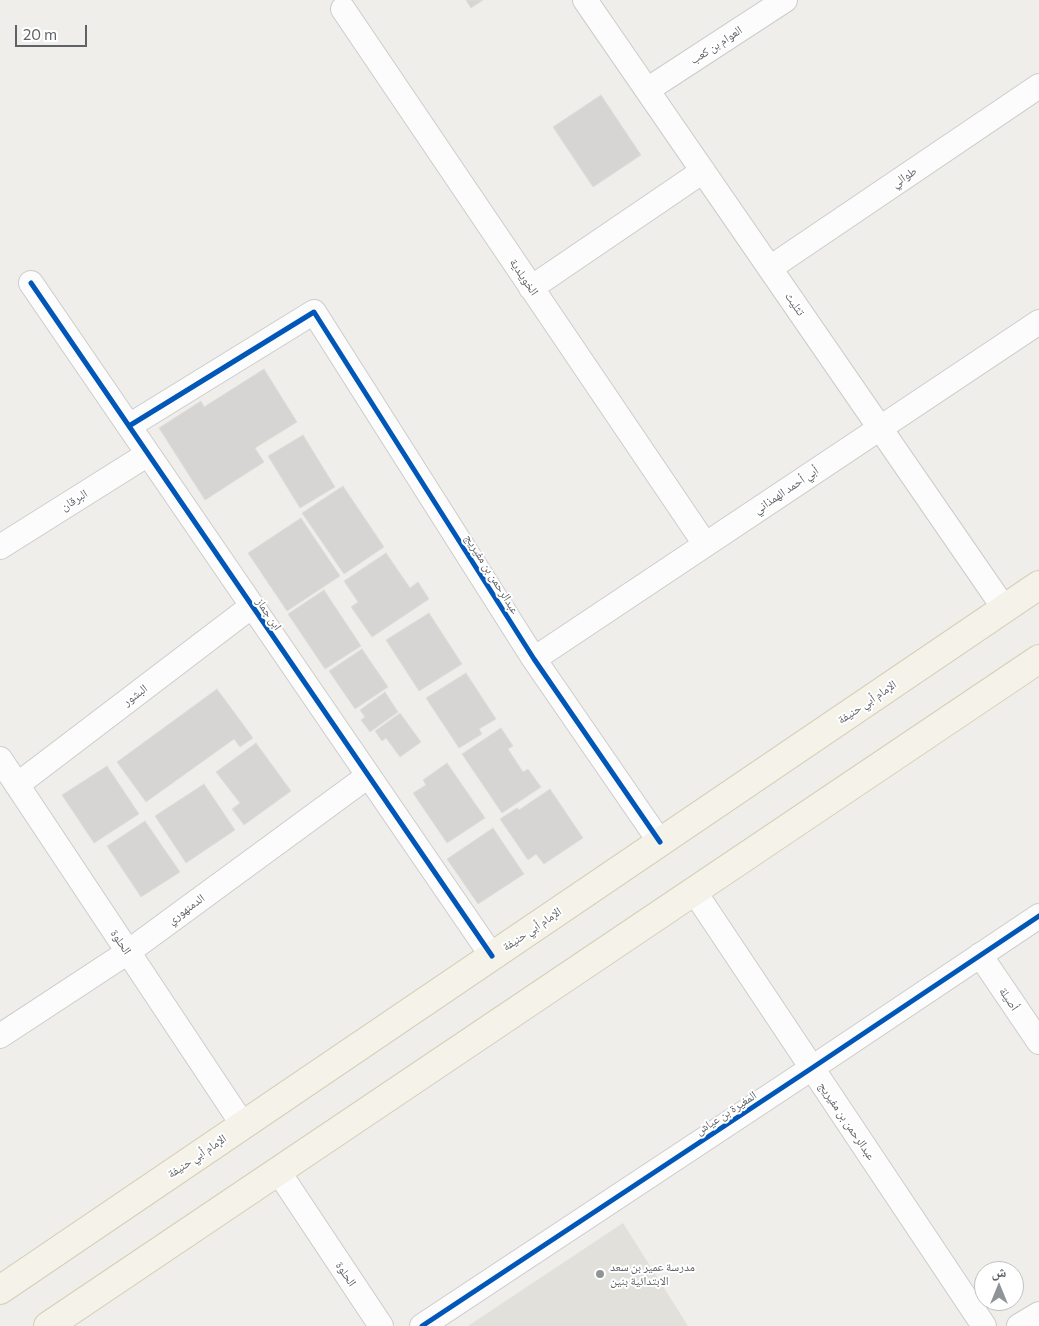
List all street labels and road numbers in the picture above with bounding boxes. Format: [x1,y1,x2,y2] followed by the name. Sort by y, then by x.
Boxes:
[687,23,745,67] street label: العوام بن كعب
[889,163,919,191] street label: طوالي
[506,256,542,298] street label: الخويلدية
[782,289,808,319] street label: تثليث
[751,463,821,517] street label: أبي أحمد الهمذاني
[58,486,90,514] street label: البرقان
[462,531,522,617] street label: عبدالرحمن بن مفيريج
[253,595,285,633] street label: ابن جماز
[835,677,899,727] street label: الإمام أبي حنيفة
[120,681,150,709] street label: البشور
[165,891,207,927] street label: الدمنهوري
[500,904,564,954] street label: الإمام أبي حنيفة
[108,927,134,957] street label: الحلوة
[996,985,1022,1013] street label: أصيلة
[815,1079,879,1163] street label: عبدالرحمن بن مفيريج
[693,1088,759,1138] street label: المغيرة بن عياش
[165,1131,229,1181] street label: الإمام أبي حنيفة
[333,1259,359,1289] street label: الحلوة

